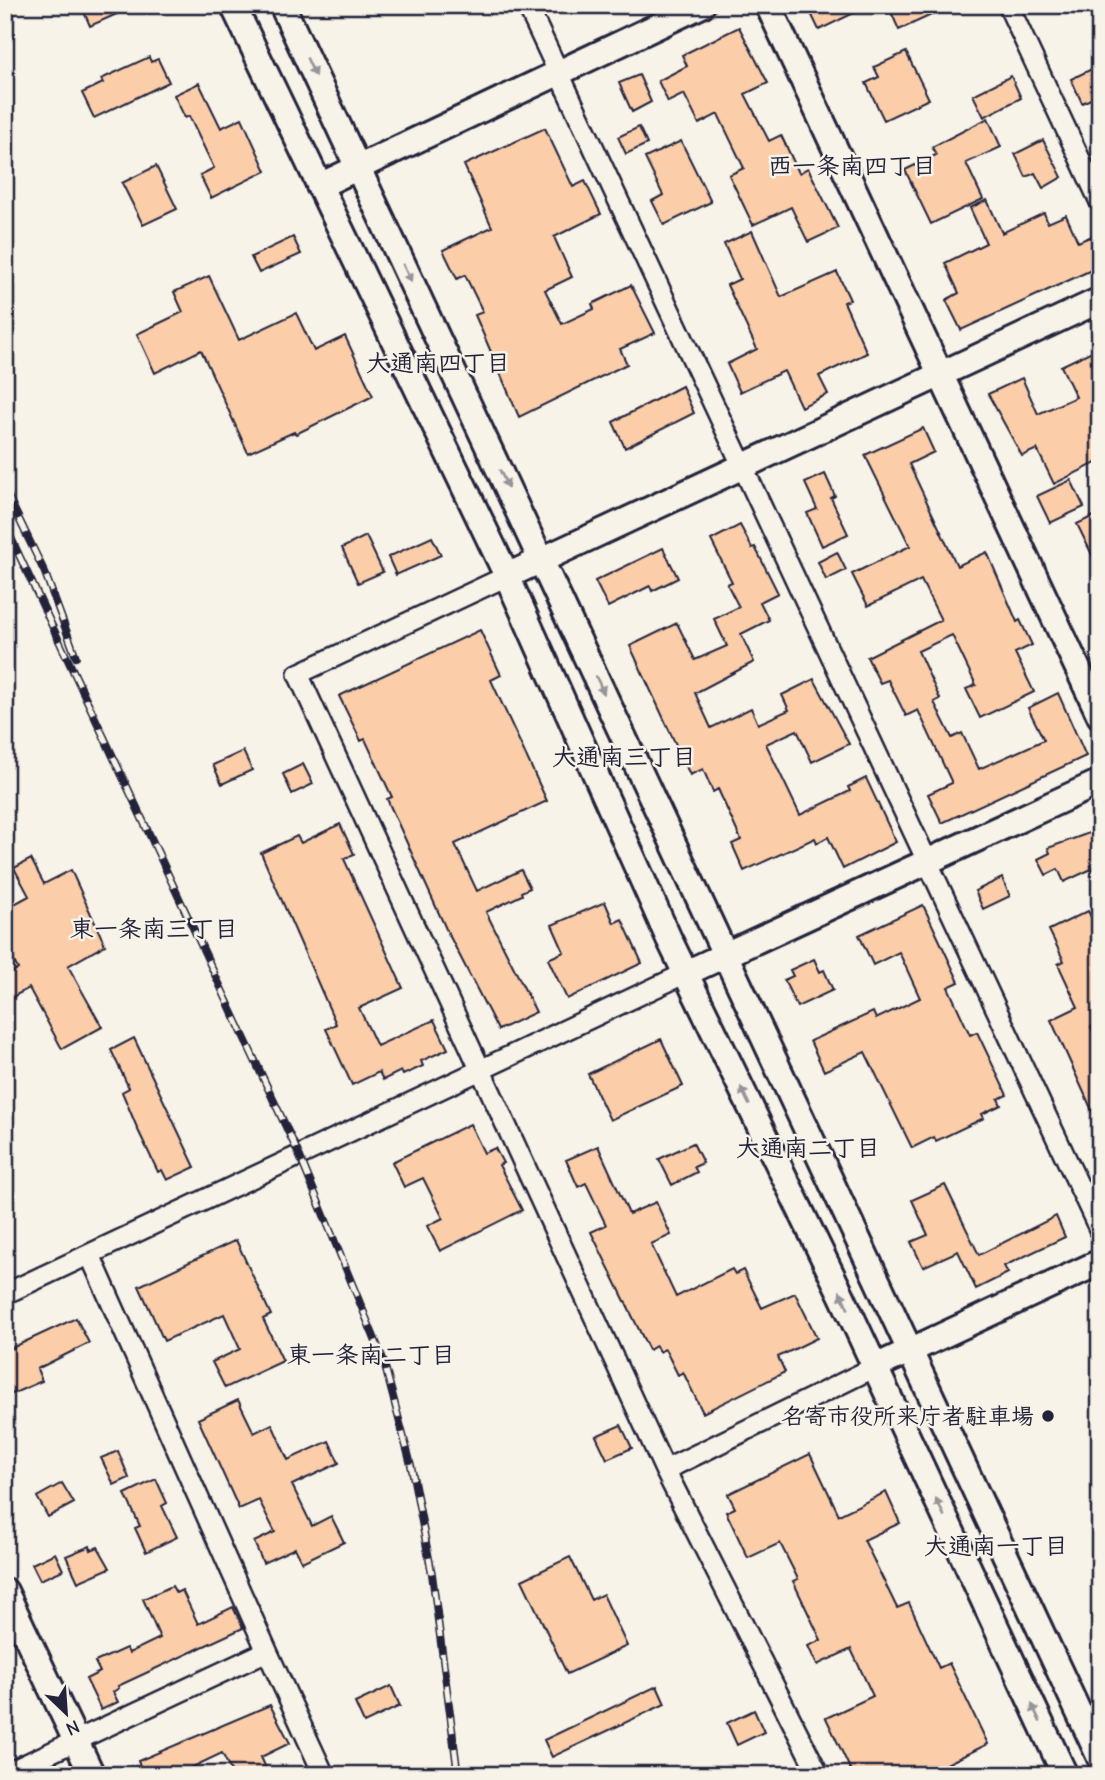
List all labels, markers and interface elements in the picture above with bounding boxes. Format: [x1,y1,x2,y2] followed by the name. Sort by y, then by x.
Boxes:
[305,57,317,77] one-way arrow
[768,152,936,180] district label: 西一条南四丁目
[401,263,413,283] one-way arrow
[366,349,510,377] district label: 大通南四丁目
[498,469,510,489] one-way arrow
[594,675,606,695] one-way arrow
[552,743,696,771] district label: 大通南三丁目
[70,915,238,943] district label: 東一条南三丁目
[739,1086,750,1106] one-way arrow
[736,1134,880,1162] district label: 大通南二丁目
[838,1290,849,1311] one-way arrow
[287,1341,455,1369] district label: 東一条南二丁目
[781,1403,1034,1430] place label: 名寄市役所来庁者駐車場
[1040,1408,1056,1424] marker: 名寄市役所来庁者駐車場
[934,1497,946,1517] one-way arrow
[924,1532,1068,1560] district label: 大通南一丁目
[32,1678,102,1748] north arrow
[1030,1703,1042,1723] one-way arrow
[62,1715,83,1740] text: N

